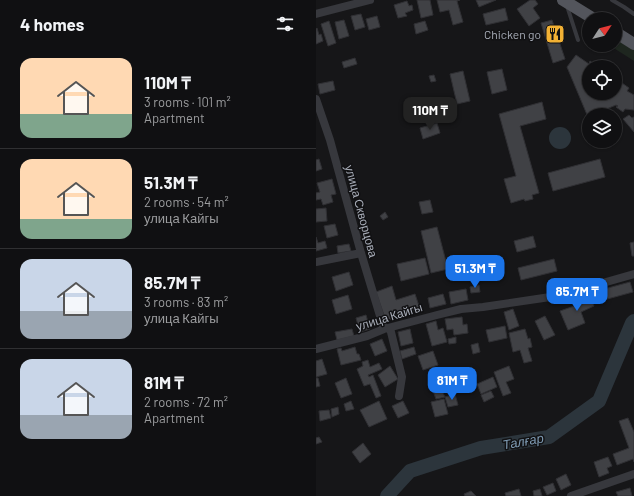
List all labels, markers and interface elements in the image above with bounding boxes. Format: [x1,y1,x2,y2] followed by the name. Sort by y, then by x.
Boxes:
[582,12,622,52] north arrow
[582,12,622,148] map controls
[274,13,296,35] icon: filters
[20,14,84,34] text: 4 homes
[544,23,566,45] restaurant icon: Chicken go
[484,27,541,41] place label: Chicken go
[582,60,622,100] button: locate
[144,72,191,92] text: 110M ₸
[52,74,100,122] icon: home
[144,94,231,110] text: 3 rooms · 101 m²
[397,97,463,131] pin: 110M ₸
[412,102,448,118] text: 110M ₸
[582,108,622,148] button: layers
[144,110,205,126] text: Apartment
[342,163,381,259] street label: улица Скворцова
[144,172,198,192] text: 51.3M ₸
[52,175,100,223] icon: home
[144,194,229,210] text: 2 rooms · 54 m²
[144,210,219,226] text: улица Кайгы
[438,255,512,289] pin: 51.3M ₸
[455,260,496,276] text: 51.3M ₸
[144,272,200,292] text: 85.7M ₸
[52,275,100,323] icon: home
[540,278,614,312] pin: 85.7M ₸
[556,283,599,299] text: 85.7M ₸
[144,294,228,310] text: 3 rooms · 83 m²
[354,299,424,334] street label: улица Кайгы
[144,310,219,326] text: улица Кайгы
[424,367,480,401] pin: 81M ₸
[144,372,184,392] text: 81M ₸
[437,372,467,388] text: 81M ₸
[52,375,100,423] icon: home
[144,394,228,410] text: 2 rooms · 72 m²
[144,410,205,426] text: Apartment
[501,430,545,452] water label: Талғар

